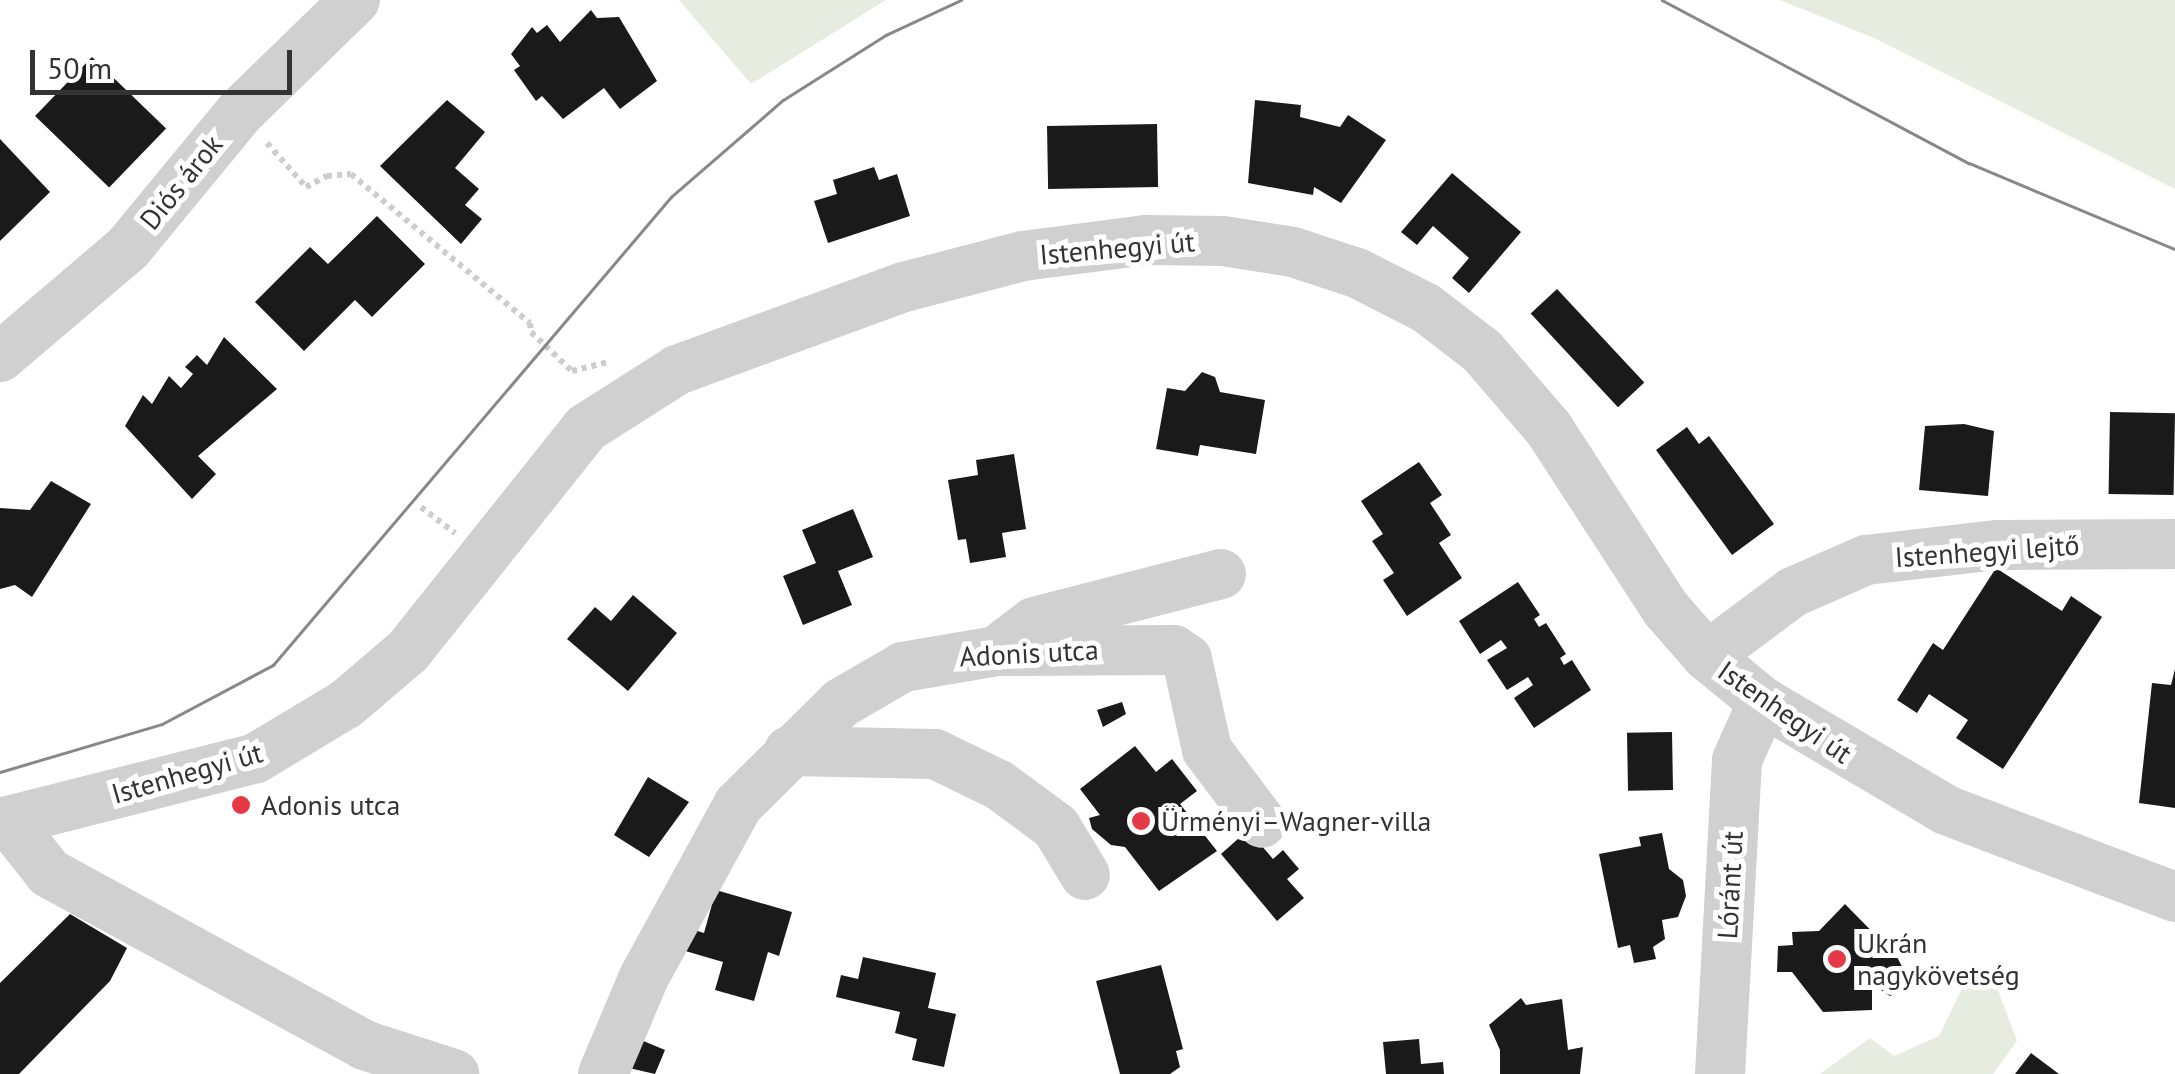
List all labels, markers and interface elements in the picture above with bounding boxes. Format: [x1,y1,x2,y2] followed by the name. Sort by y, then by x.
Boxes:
[35,30,298,92] scale bar
[47,48,112,87] text: 50 m
[133,128,229,236] street label: Diós árok
[1038,224,1196,272] street label: Istenhegyi út
[1894,528,2080,574] street label: Istenhegyi lejtő
[959,633,1099,673] street label: Adonis utca
[1712,654,1858,770] street label: Istenhegyi út
[108,735,266,811] street label: Istenhegyi út
[261,788,400,822] place label: Adonis utca
[230,794,252,816] marker: Adonis utca
[1161,804,1431,838] place label: Ürményi–Wagner-villa
[1130,810,1152,832] marker: Ürményi–Wagner-villa
[1710,830,1750,940] street label: Lóránt út
[1857,926,2020,992] place label: Ukrán nagykövetség
[1826,948,1848,970] marker: Ukrán nagykövetség

